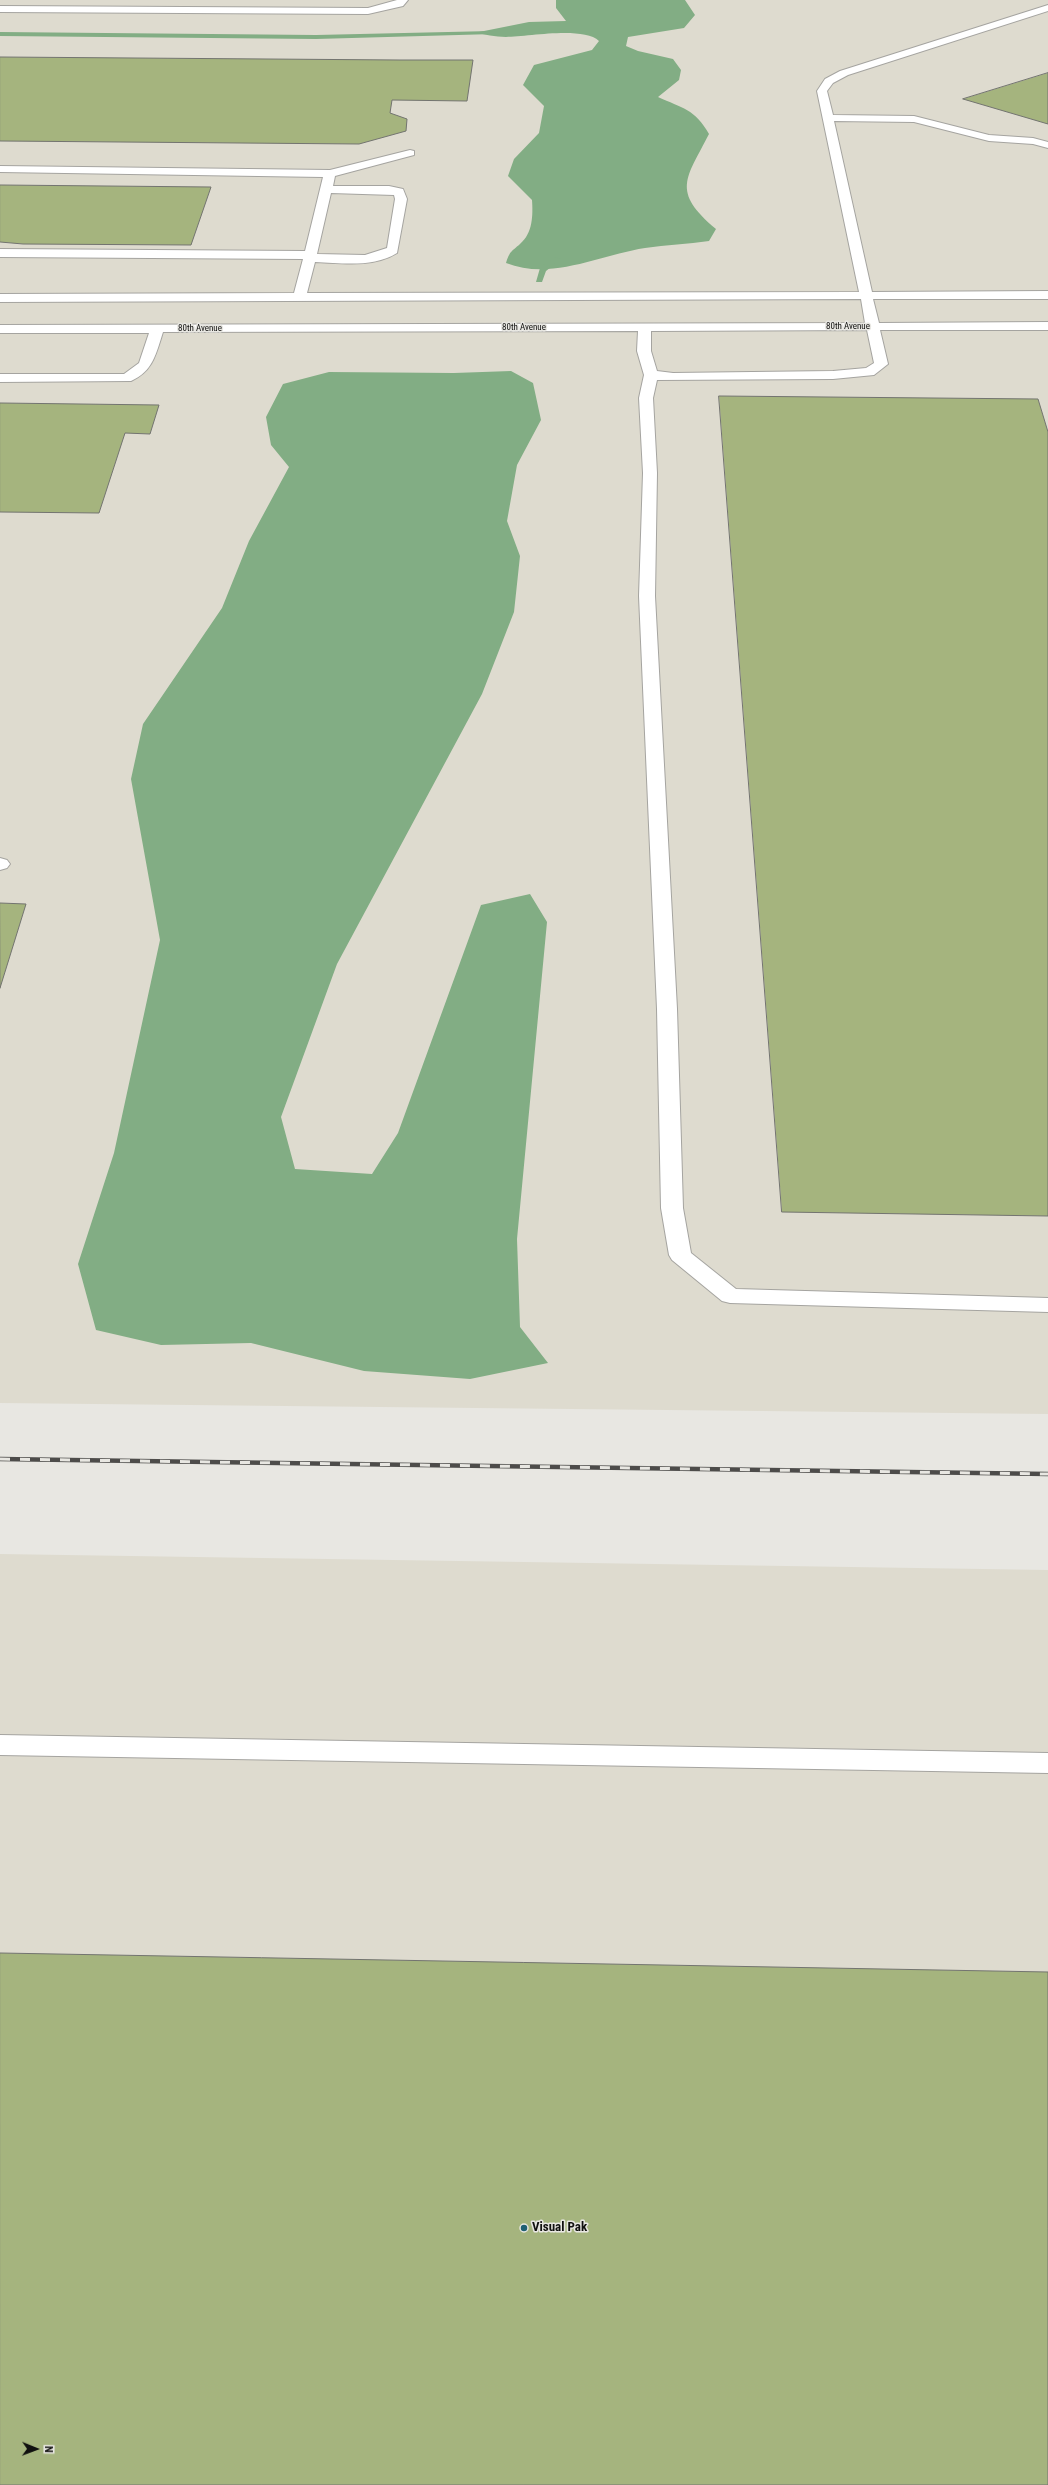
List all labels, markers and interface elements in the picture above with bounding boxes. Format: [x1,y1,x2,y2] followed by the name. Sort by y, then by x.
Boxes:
[826,322,870,332] street label: 80th Avenue
[502,323,546,333] street label: 80th Avenue
[178,324,222,334] street label: 80th Avenue
[532,2220,587,2236] place label: Visual Pak
[519,2223,529,2233] marker: Visual Pak
[16,2429,56,2469] north arrow
[42,2446,55,2453] text: N

